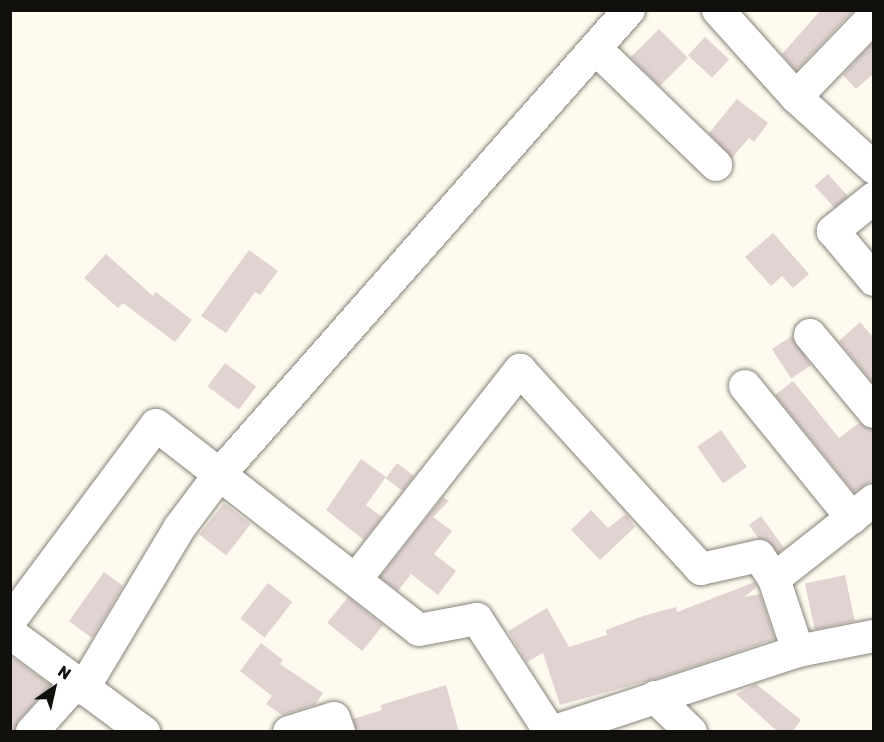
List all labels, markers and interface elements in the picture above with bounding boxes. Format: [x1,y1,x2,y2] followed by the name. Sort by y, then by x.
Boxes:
[24,658,84,718] north arrow
[54,662,74,684] text: N

